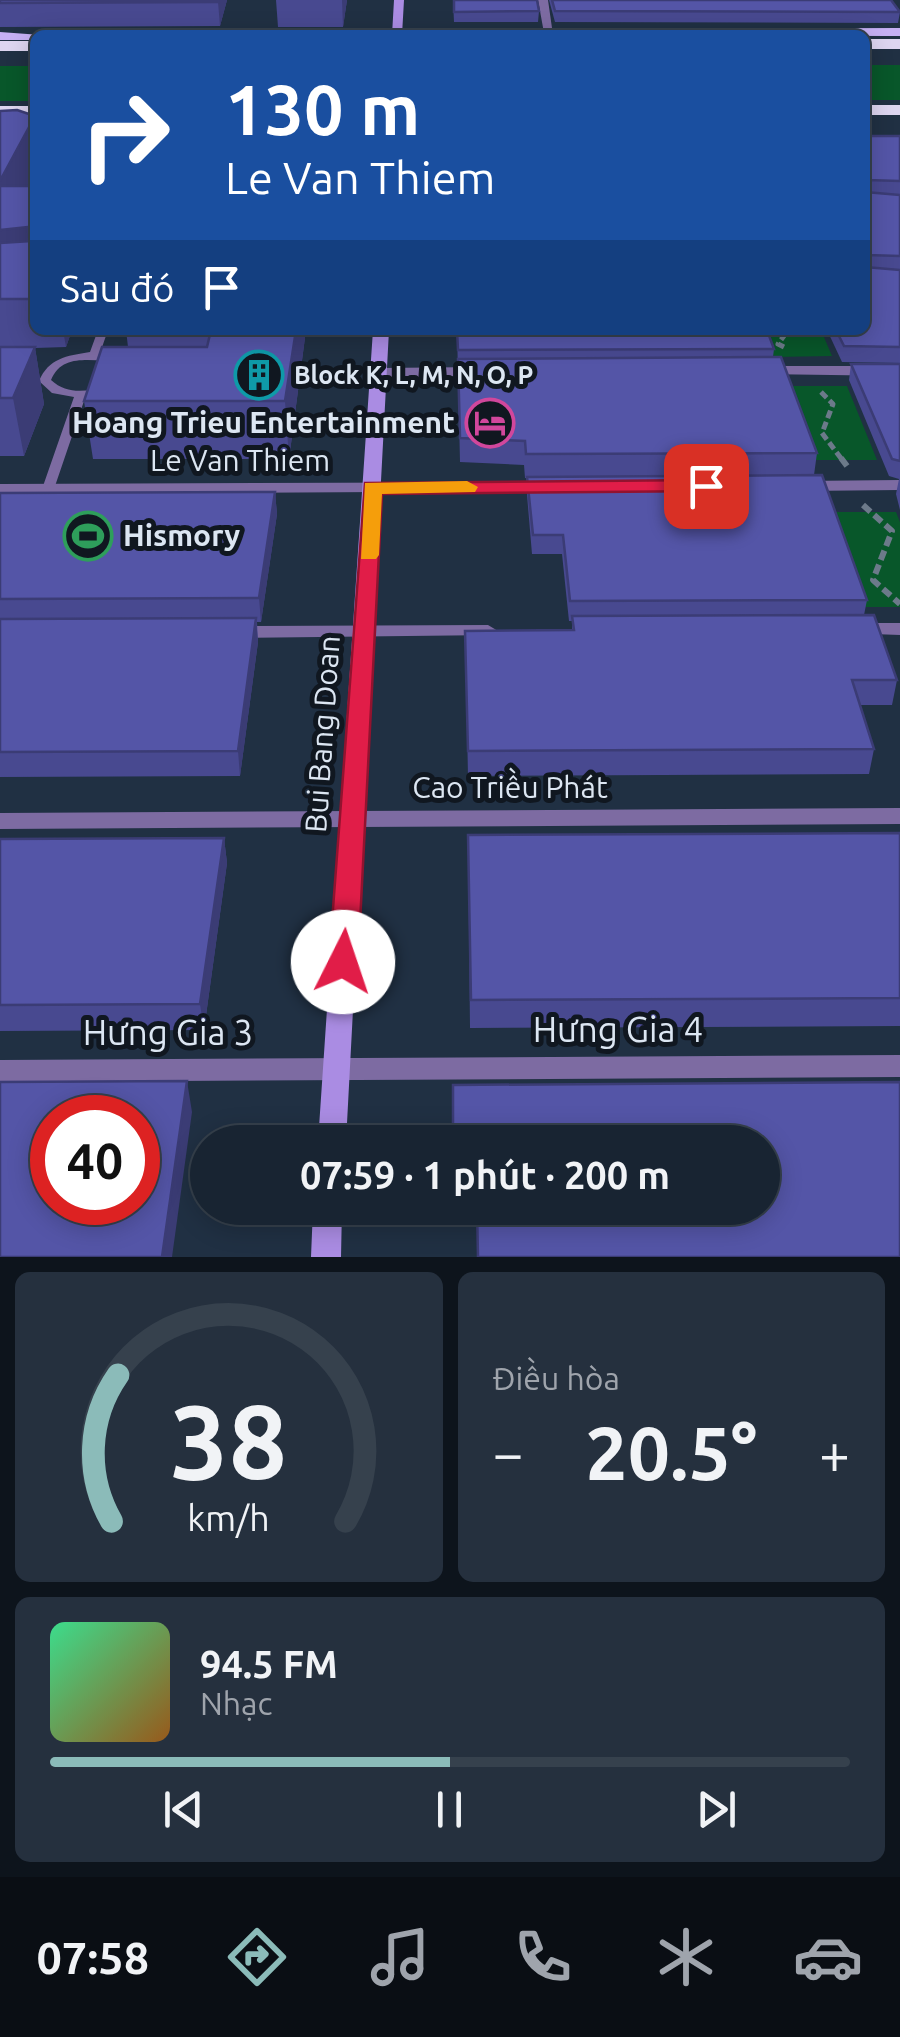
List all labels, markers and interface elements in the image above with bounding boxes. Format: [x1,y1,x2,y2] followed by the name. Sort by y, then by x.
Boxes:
[60,70,190,200] icon: right
[225,70,420,148] text: 130 m
[225,152,495,203] text: Le Van Thiem
[194,260,249,315] icon: arrive
[60,267,174,309] text: Sau đó
[233,349,285,401] building icon: Block K, L, M, N, O, P
[294,361,533,389] place label: Block K, L, M, N, O, P
[464,397,516,449] hotel icon: Hoang Trieu Entertainment
[72,405,455,439] place label: Hoang Trieu Entertainment
[150,443,330,477] street label: Le Van Thiem
[664,444,749,529] pin
[679,459,734,514] icon: arrive
[62,510,114,562] sports icon: Hismory
[123,518,240,552] place label: Hismory
[298,634,346,834] street label: Bui Bang Doan
[412,767,608,804] street label: Cao Triều Phát
[291,910,395,1014] position arrow
[533,1009,703,1049] street label: Hưng Gia 4
[83,1012,253,1052] street label: Hưng Gia 3
[30,1095,160,1225] speed limit sign: 40
[300,1154,670,1196] text: 07:59 · 1 phút · 200 m
[493,1360,620,1396] text: Điều hòa
[170,1382,287,1499] text: 38
[585,1410,757,1494] text: 20.5°
[493,1422,524,1483] text: −
[819,1422,850,1483] text: +
[187,1498,270,1538] text: km/h
[200,1643,338,1685] text: 94.5 FM
[200,1685,272,1721] text: Nhạc
[156,1782,211,1837] icon: previous
[422,1782,477,1837] icon: pause
[689,1782,744,1837] icon: next
[222,1922,292,1992] icon: directions
[365,1922,435,1992] icon: music
[508,1922,578,1992] icon: phone
[651,1922,721,1992] icon: climate
[793,1922,863,1992] icon: car
[36,1932,149,1983] text: 07:58

